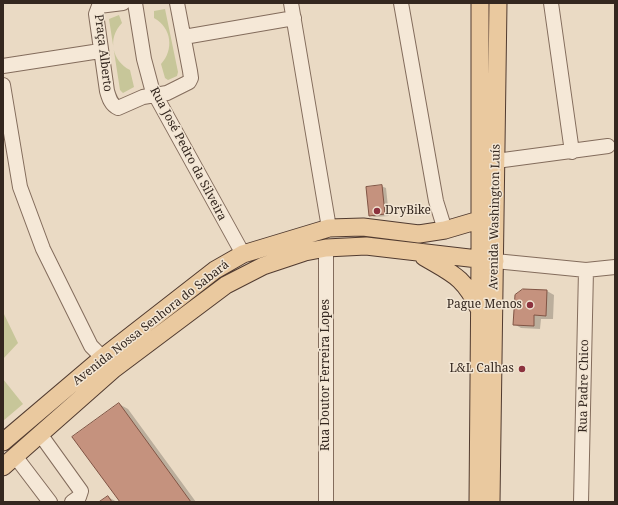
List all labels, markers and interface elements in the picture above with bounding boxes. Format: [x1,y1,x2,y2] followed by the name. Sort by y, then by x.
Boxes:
[91,13,115,93] street label: Praça Alberto
[147,85,229,223] street label: Rua José Pedro da Silveira
[487,144,503,290] street label: Avenida Washington Luís
[385,204,431,218] place label: DryBike
[372,206,382,216] marker: DryBike
[70,258,232,388] street label: Avenida Nossa Senhora do Sabará
[447,298,522,312] place label: Pague Menos
[319,299,333,451] street label: Rua Doutor Ferreira Lopes
[525,300,535,310] marker: Pague Menos
[576,339,592,433] street label: Rua Padre Chico
[449,362,514,376] place label: L&L Calhas
[517,364,527,374] marker: L&L Calhas

